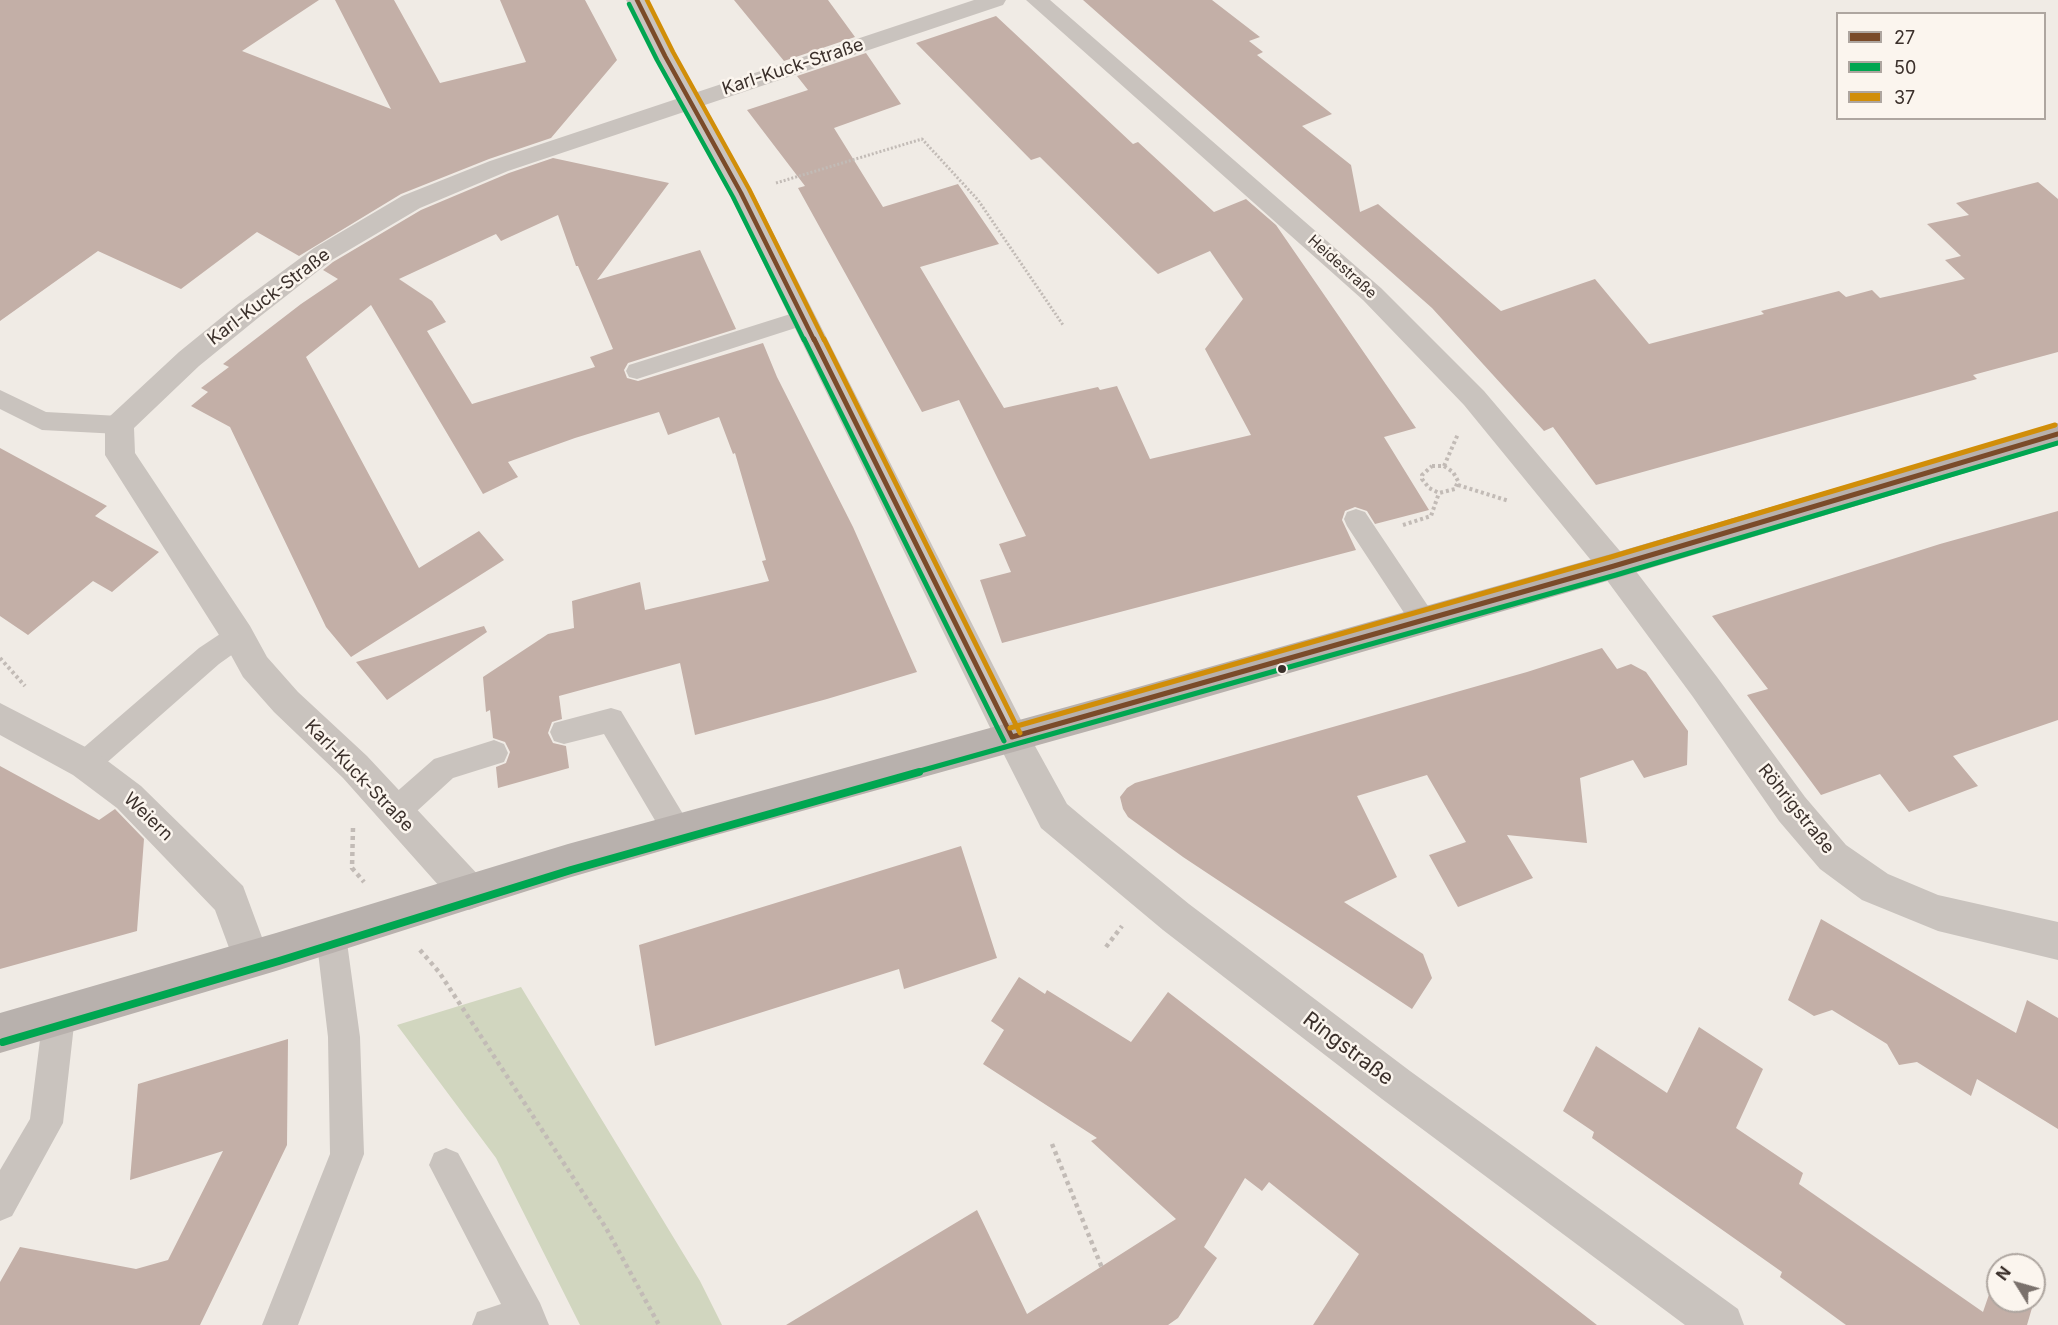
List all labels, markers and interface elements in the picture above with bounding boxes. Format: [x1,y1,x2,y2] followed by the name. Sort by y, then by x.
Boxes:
[1836,12,2046,120] legend
[1894,27,1915,48] text: 27
[719,34,867,100] street label: Karl-Kuck-Straße
[1894,57,1916,78] text: 50
[1894,87,1915,108] text: 37
[1304,231,1380,303] street label: Heidestraße
[204,244,334,350] street label: Karl-Kuck-Straße
[1276,663,1288,675] unlabelled marker
[300,715,418,837] street label: Karl-Kuck-Straße
[1753,760,1839,858] street label: Röhrigstraße
[119,788,177,846] street label: Weiern
[1298,1007,1398,1091] street label: Ringstraße
[1986,1253,2046,1313] north arrow
[1992,1262,2015,1284] text: N

